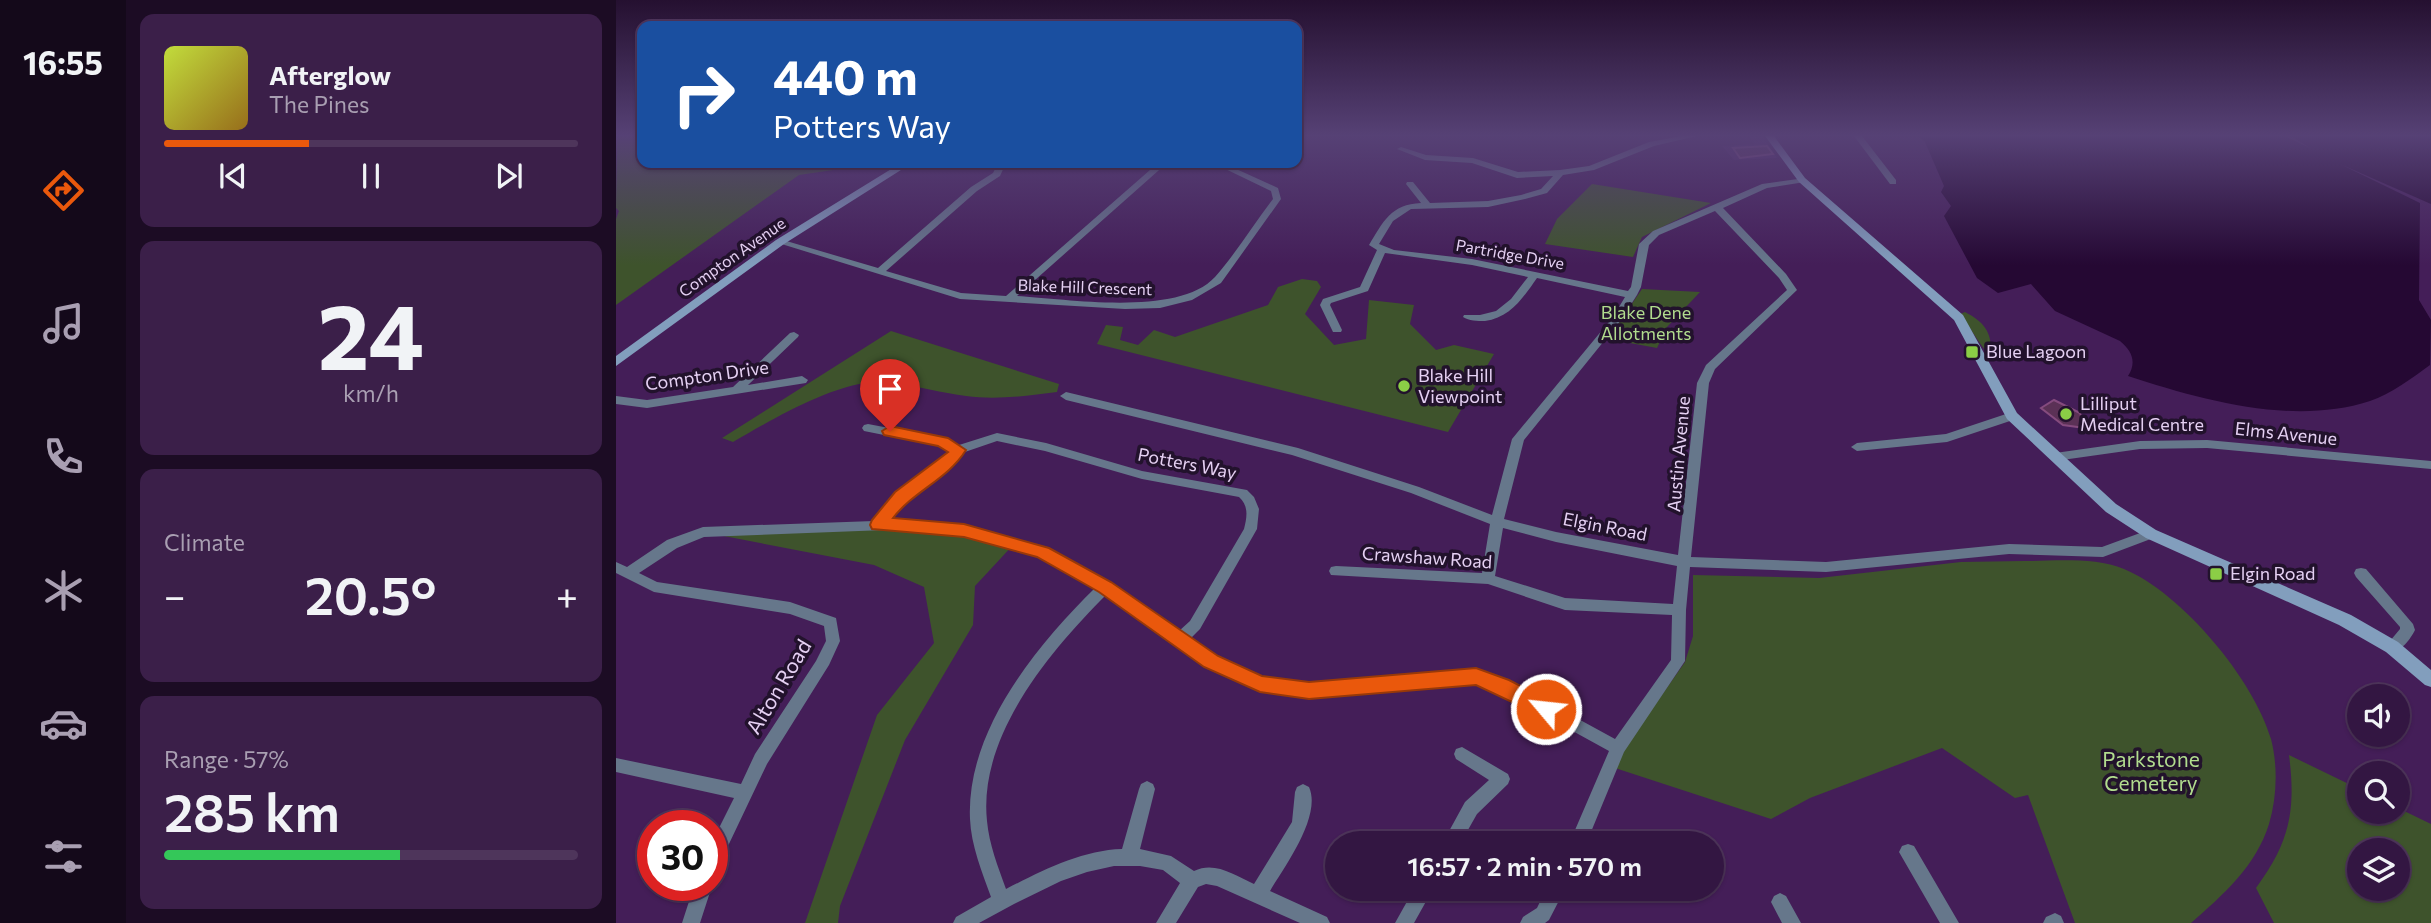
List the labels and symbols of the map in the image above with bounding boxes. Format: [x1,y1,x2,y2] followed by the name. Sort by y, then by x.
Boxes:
[675,213,789,300] street label: Compton Avenue
[1454,235,1566,272] street label: Partridge Drive
[1017,275,1153,298] street label: Blake Hill Crescent
[1601,301,1691,344] park label: Blake Dene Allotments
[1986,340,2086,362] place label: Blue Lagoon
[1964,344,1980,360] marker: Blue Lagoon
[644,355,770,395] street label: Compton Drive
[860,359,920,431] pin
[1418,364,1502,407] place label: Blake Hill Viewpoint
[1396,378,1412,394] marker: Blake Hill Viewpoint
[2080,392,2204,435] place label: Lilliput Medical Centre
[1662,395,1694,513] street label: Austin Avenue
[2058,406,2074,422] marker: Lilliput Medical Centre
[2234,417,2338,449] street label: Elms Avenue
[1136,443,1238,483] street label: Potters Way
[1561,507,1649,545] street label: Elgin Road
[1361,541,1493,573] street label: Crawshaw Road
[2230,562,2315,584] place label: Elgin Road
[2208,566,2224,582] marker: Elgin Road
[740,634,816,738] street label: Alton Road
[1509,672,1583,746] position arrow
[2102,746,2200,795] park label: Parkstone Cemetery
[637,810,728,901] speed limit sign: 30

